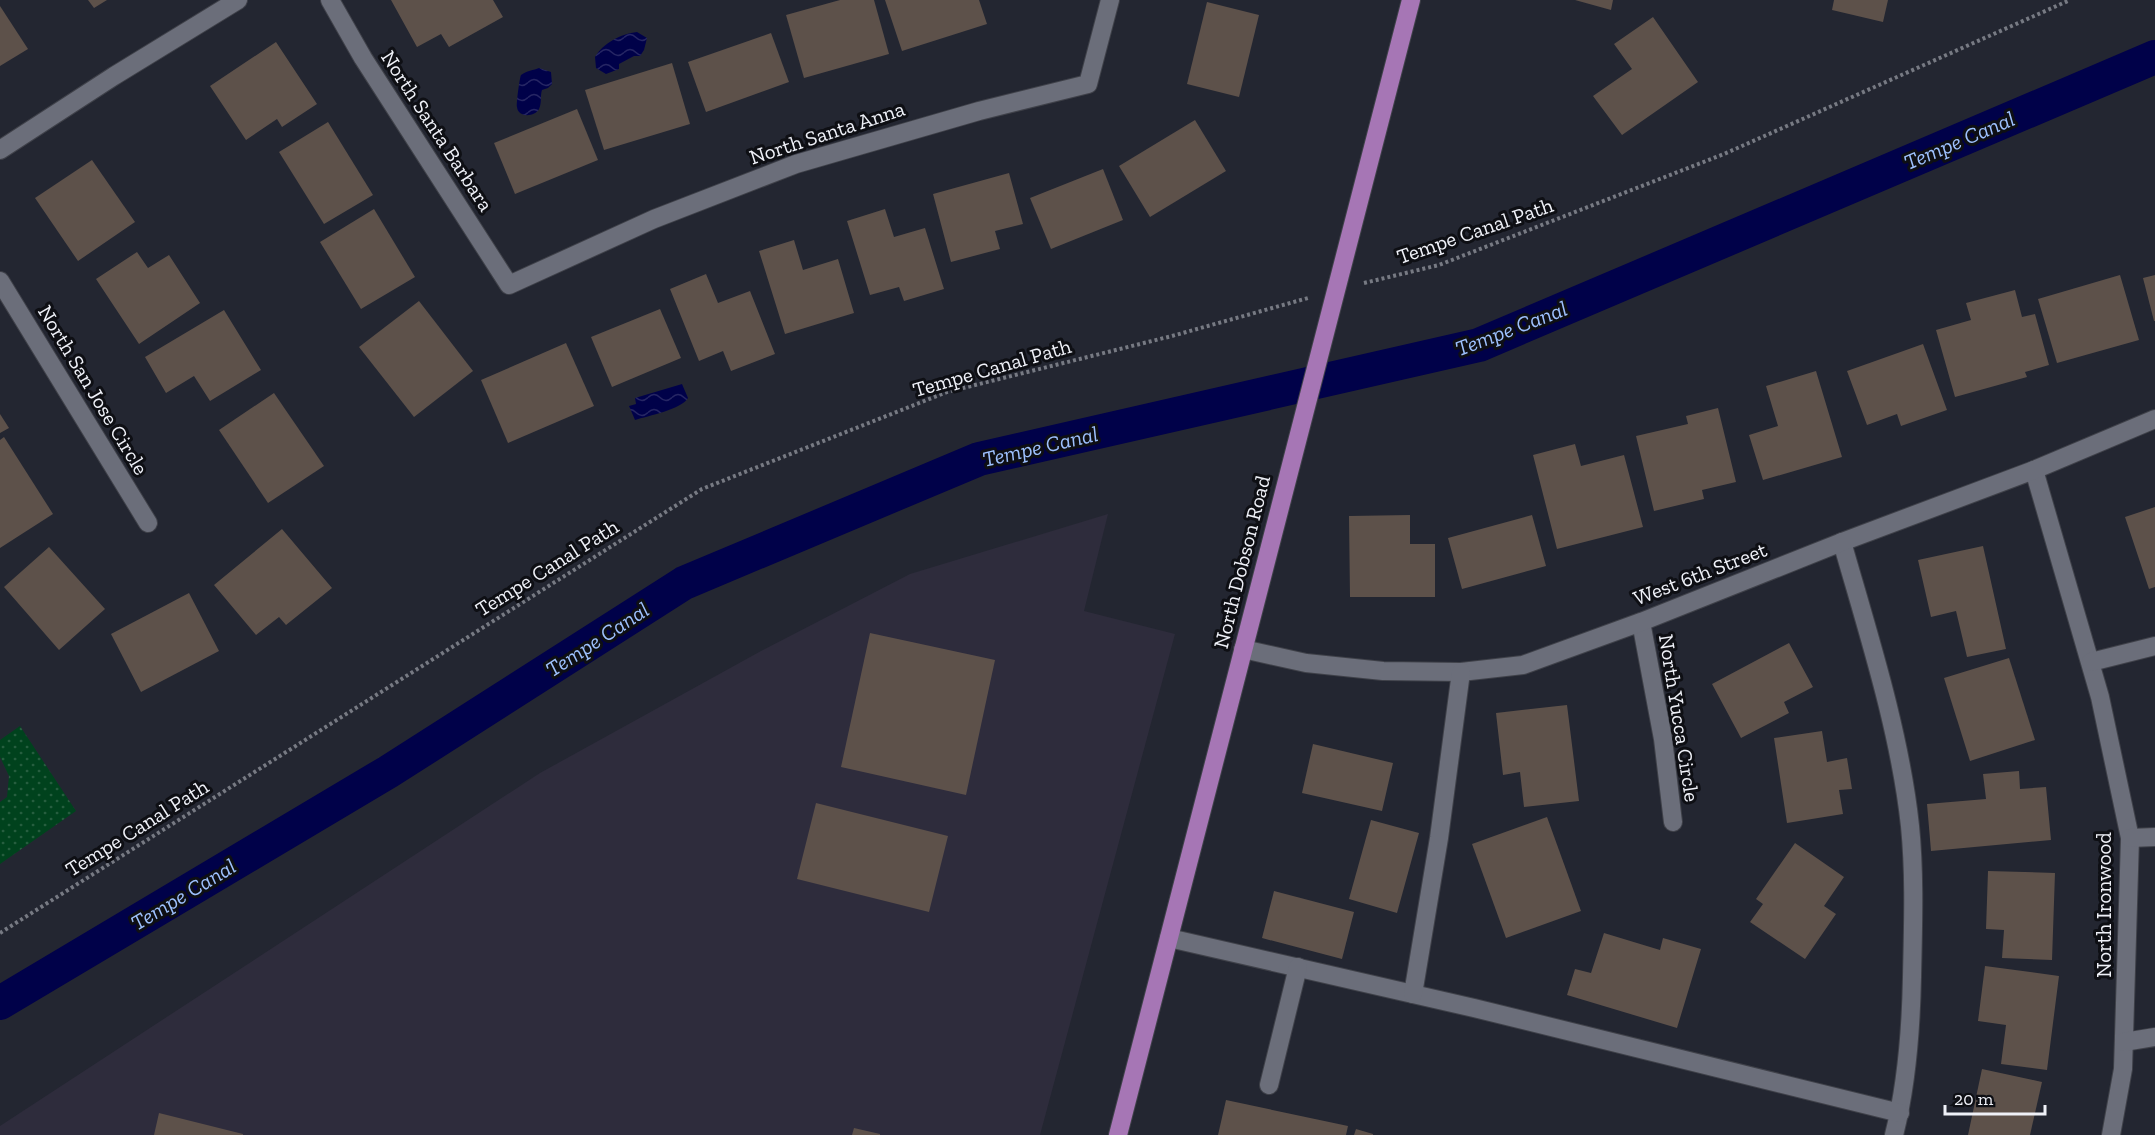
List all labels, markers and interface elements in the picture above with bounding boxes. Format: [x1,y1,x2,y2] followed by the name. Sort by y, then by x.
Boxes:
[376,46,499,216] street label: North Santa Barbara
[746,96,908,169] street label: North Santa Anna
[1900,105,2019,176] water label: Tempe Canal
[1393,192,1557,269] street label: Tempe Canal Path
[1451,295,1571,362] water label: Tempe Canal
[33,300,154,479] street label: North San Jose Circle
[910,333,1074,402] street label: Tempe Canal Path
[980,420,1100,473] water label: Tempe Canal
[1208,472,1275,651] street label: North Dobson Road
[471,513,623,622] street label: Tempe Canal Path
[1630,537,1770,610] street label: West 6th Street
[541,596,654,683] water label: Tempe Canal
[1654,632,1705,804] street label: North Yucca Circle
[61,773,213,882] street label: Tempe Canal Path
[2091,832,2116,978] street label: North Ironwood
[126,853,241,936] water label: Tempe Canal
[1945,1078,2046,1116] scale bar
[1954,1088,1994,1110] text: 20 m

